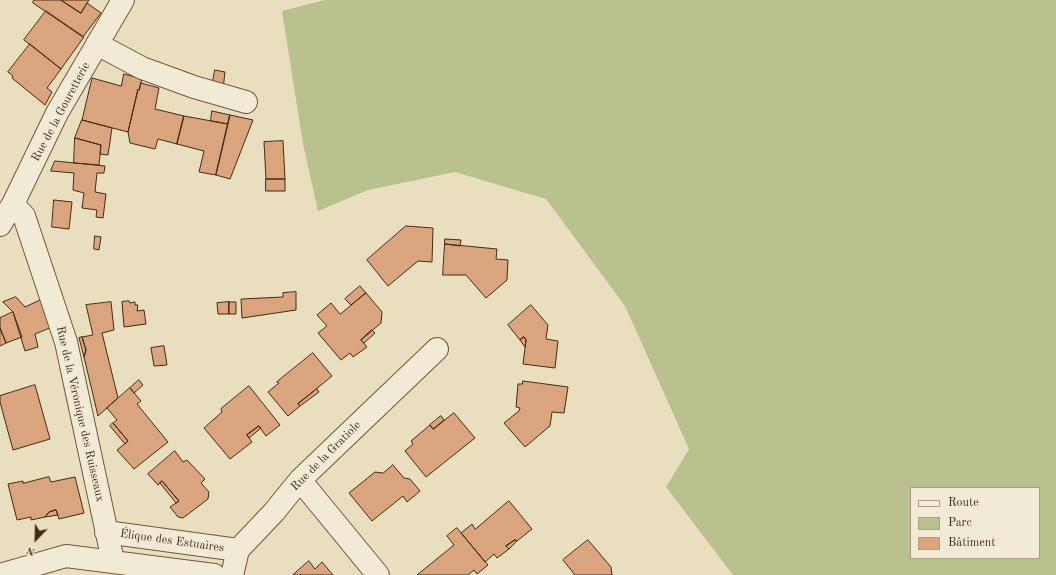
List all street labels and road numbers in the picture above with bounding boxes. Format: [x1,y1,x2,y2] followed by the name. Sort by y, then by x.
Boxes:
[29,60,93,164] street label: Rue de la Gouretterie
[53,325,107,503] street label: Rue de la Véronique des Ruisseaux
[288,418,364,494] street label: Rue de la Gratiole
[119,527,225,555] street label: Élique des Estuaires

